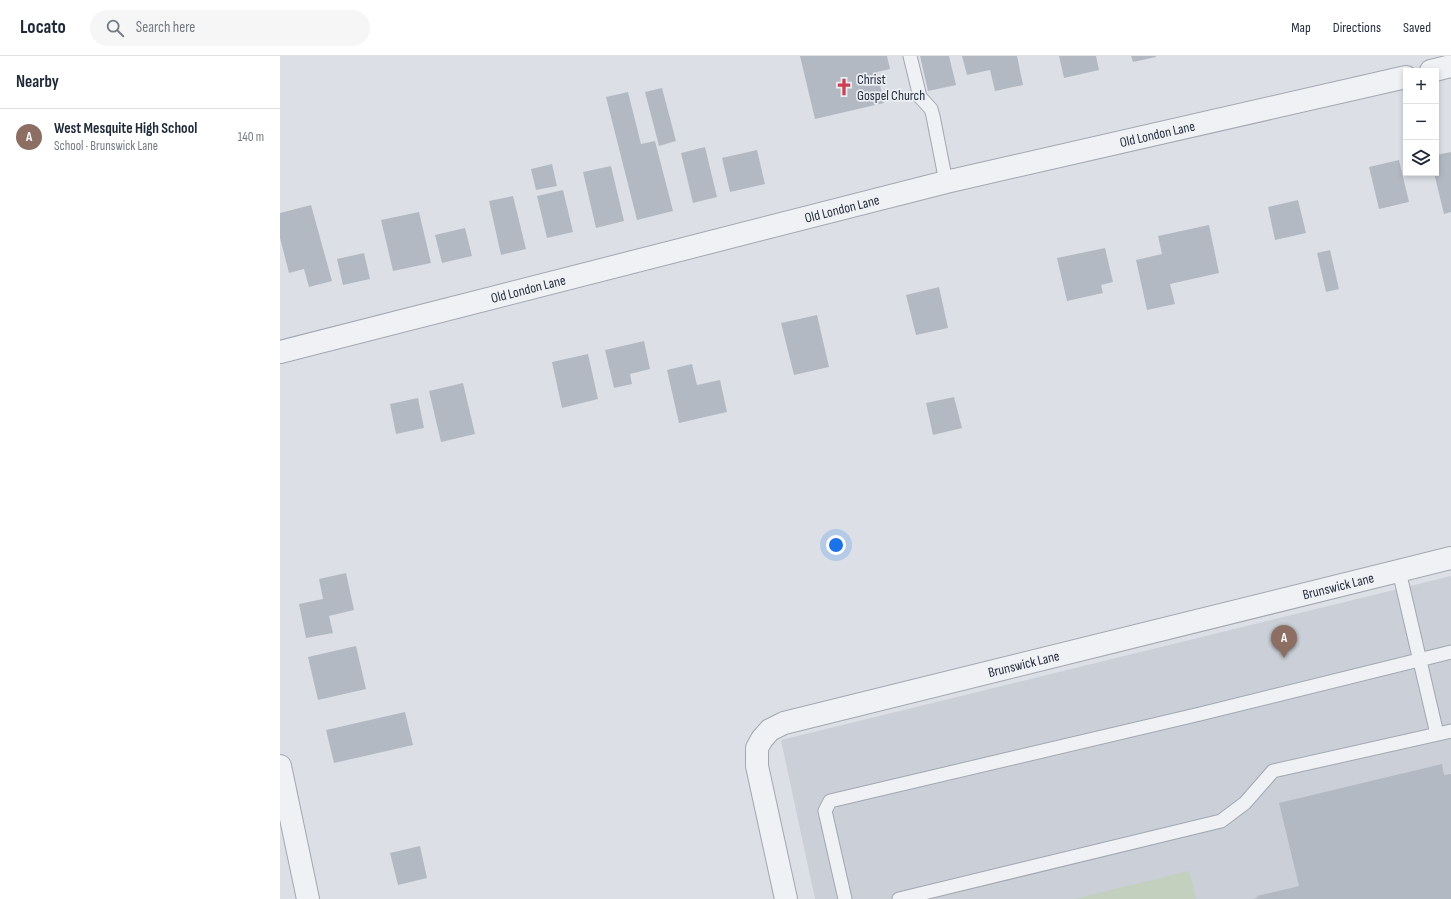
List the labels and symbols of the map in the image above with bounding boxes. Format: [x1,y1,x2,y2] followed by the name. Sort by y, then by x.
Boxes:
[857,71,925,104] place label: Christ Gospel Church
[834,77,854,97] church icon: Christ Gospel Church
[1118,117,1197,151] street label: Old London Lane
[803,191,881,227] street label: Old London Lane
[489,271,567,307] street label: Old London Lane
[826,535,846,555] your location
[1301,569,1376,603] street label: Brunswick Lane
[1271,625,1297,658] pin: A
[986,647,1061,681] street label: Brunswick Lane

